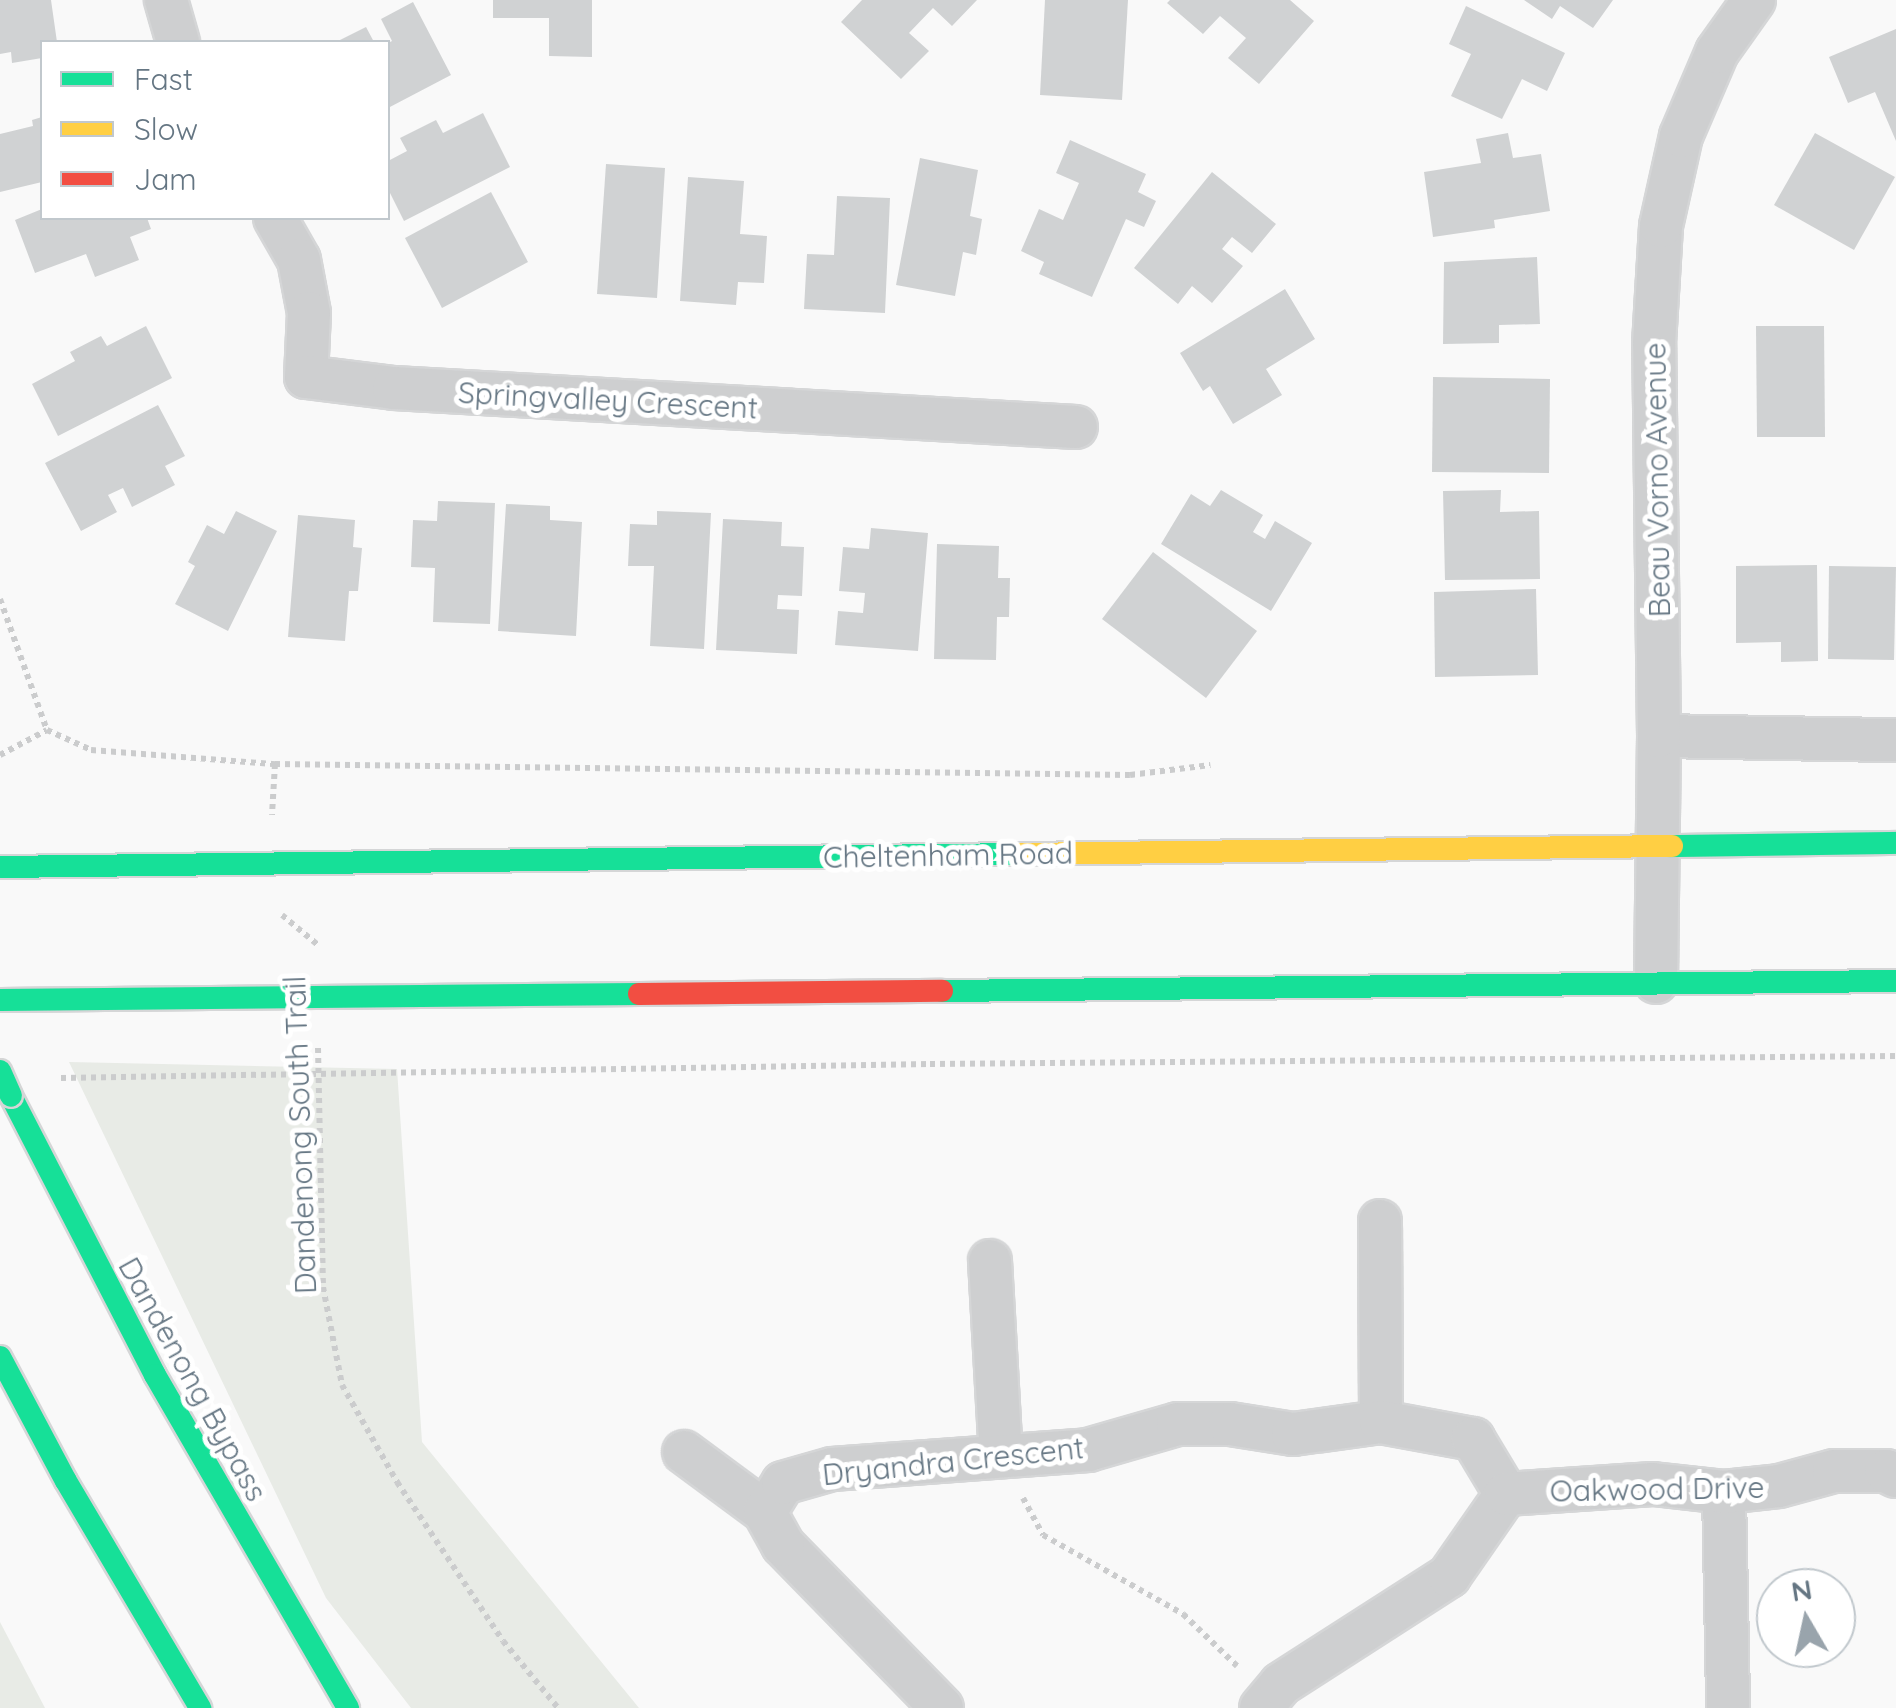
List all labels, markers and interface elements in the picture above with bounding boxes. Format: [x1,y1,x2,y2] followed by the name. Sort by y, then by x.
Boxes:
[40,40,390,220] legend
[134,60,193,98] text: Fast
[134,110,198,148] text: Slow
[134,160,197,198] text: Jam
[1637,342,1677,618] street label: Beau Vorno Avenue
[457,374,759,426] street label: Springvalley Crescent
[823,835,1073,875] street label: Cheltenham Road
[276,975,324,1295] street label: Dandenong South Trail
[111,1251,275,1507] street label: Dandenong Bypass
[820,1429,1086,1493] street label: Dryandra Crescent
[1549,1469,1765,1509] street label: Oakwood Drive
[1756,1568,1856,1668] north arrow
[1789,1571,1814,1609] text: N

